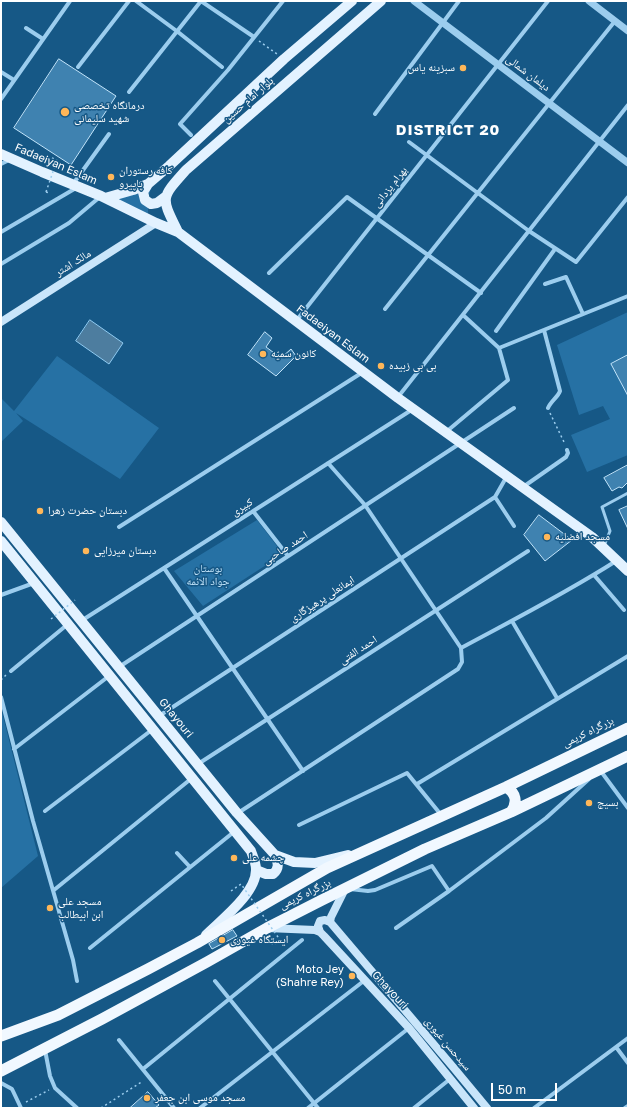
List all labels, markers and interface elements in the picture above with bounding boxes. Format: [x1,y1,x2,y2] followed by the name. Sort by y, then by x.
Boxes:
[503,52,553,94] street label: دیلمان شمالی
[408,61,455,75] place label: سبزینه یاس
[458,63,468,73] marker: سبزینه یاس
[220,74,276,126] street label: بلوار امام حسین
[74,99,144,125] place label: درمانگاه تخصصی شهید سلیمانی
[59,106,71,118] marker: درمانگاه تخصصی شهید سلیمانی
[396,121,500,139] district label: DISTRICT 20
[13,141,99,187] street label: Fadaeiyan Eslam
[119,164,173,190] place label: کافه رستوران پاپیرو
[370,164,410,210] street label: بهرام یزدانی
[106,172,116,182] marker: کافه رستوران پاپیرو
[53,247,93,279] street label: مالک اشتر
[294,302,372,366] street label: Fadaeiyan Eslam
[271,347,316,361] place label: کانون سمیّه
[258,349,268,359] marker: کانون سمیّه
[389,359,437,373] place label: بی بی زبیده
[376,361,386,371] marker: بی بی زبیده
[229,495,255,519] street label: کبیری
[48,504,127,518] place label: دبستان حضرت زهرا
[35,506,45,516] marker: دبستان حضرت زهرا
[260,528,310,568] street label: احمد صاحبی
[555,530,610,544] place label: مسجد افضلیه
[542,532,552,542] marker: مسجد افضلیه
[94,544,156,558] place label: دبستان میرزایی
[81,546,91,556] marker: دبستان میرزایی
[187,562,229,588] park label: بوستان جواد الائمه
[287,573,357,625] street label: ایمانعلی پرهیزگاری
[336,633,380,667] street label: احمد الفتی
[156,696,196,740] street label: Ghayouri
[560,714,616,750] street label: بزرگراه کریمی
[597,796,619,810] place label: بسیج
[584,798,594,808] marker: بسیج
[242,851,284,865] place label: چشمه علی
[229,853,239,863] marker: چشمه علی
[277,876,333,912] street label: بزرگراه کریمی
[58,895,103,921] place label: مسجد علی ابن ابیطالب
[45,903,55,913] marker: مسجد علی ابن ابیطالب
[230,933,288,947] place label: ایستگاه غیوری
[217,935,227,945] marker: ایستگاه غیوری
[276,963,344,989] place label: Moto Jey (Shahre Rey)
[369,968,411,1012] street label: Ghayouri
[347,971,357,981] marker: Moto Jey (Shahre Rey)
[422,1015,474,1073] street label: سیدحسن غیوری
[493,1075,559,1101] scale bar
[498,1082,526,1097] text: 50 m
[155,1091,245,1105] place label: مسجد موسی ابن جعفر
[142,1093,152,1103] marker: مسجد موسی ابن جعفر

